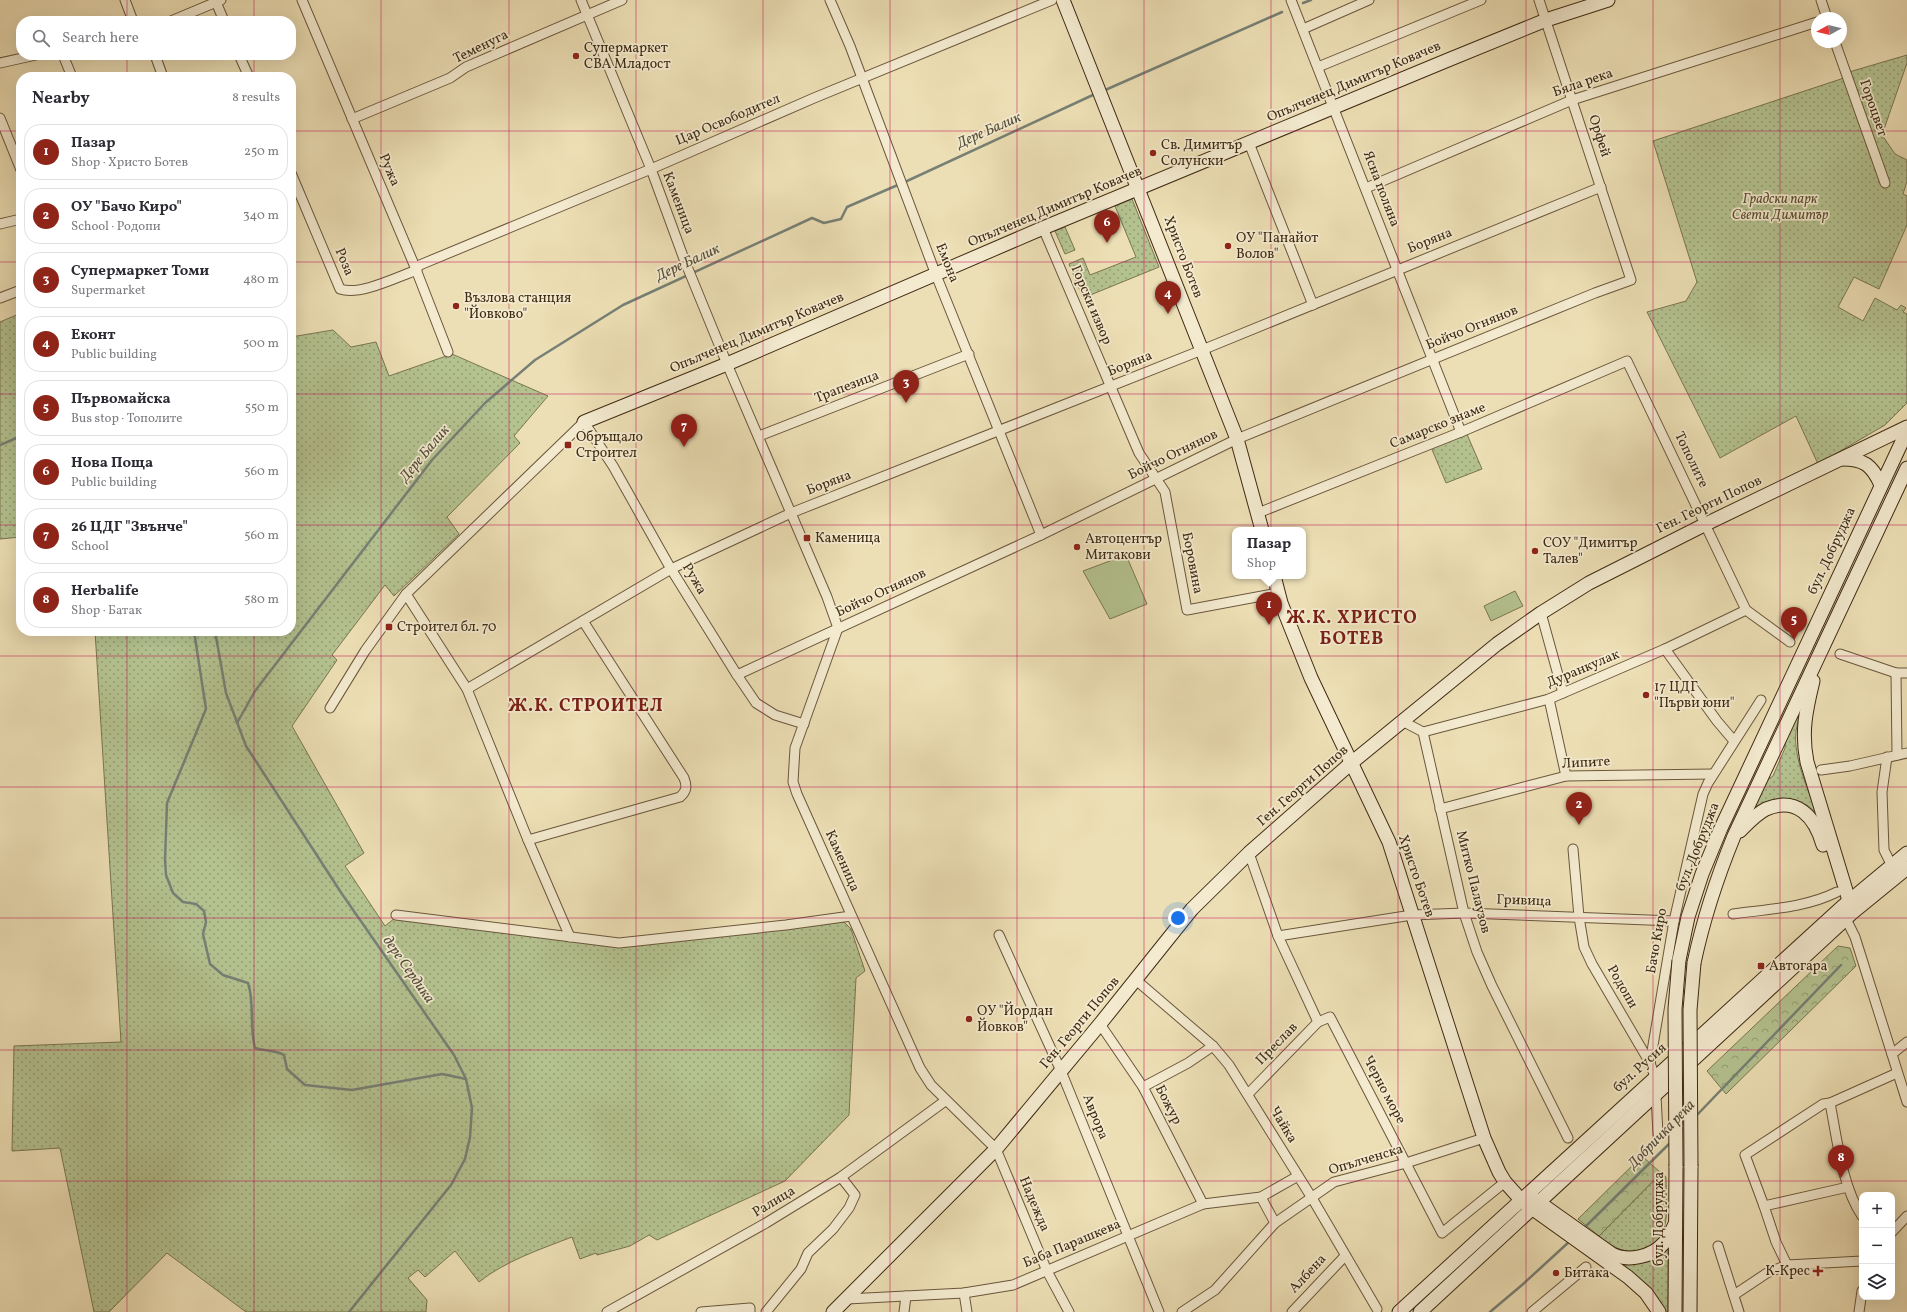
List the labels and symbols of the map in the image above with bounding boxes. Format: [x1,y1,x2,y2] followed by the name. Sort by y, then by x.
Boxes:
[1811,12,1847,48] north arrow
[450,25,512,68] street label: Теменуга
[1264,37,1444,127] street label: Опълченец Димитър Ковачев
[584,39,670,74] place label: Супермаркет CBA Младост
[571,51,581,61] marker: Супермаркет CBA Младост
[1550,64,1616,102] street label: Бяла река
[1854,77,1892,139] street label: Гороцвет
[673,89,784,151] street label: Цар Освободител
[953,107,1025,155] water label: Дере Балик
[1583,113,1615,160] street label: Орфей
[1161,136,1242,171] place label: Св. Димитър Солунски
[1148,148,1158,158] marker: Св. Димитър Солунски
[1358,148,1404,230] street label: Ясна поляна
[374,151,404,189] street label: Ружа
[965,162,1145,252] street label: Опълченец Димитър Ковачев
[657,169,699,237] street label: Каменица
[1732,190,1829,225] park label: Градски парк Свети Димитър
[1094,210,1120,243] pin: 6
[1159,213,1207,301] street label: Христо Ботев
[1405,223,1455,259] street label: Боряна
[1236,229,1318,264] place label: ОУ "Панайот Волов"
[652,239,724,287] water label: Дере Балик
[931,240,963,286] street label: Емона
[1223,241,1233,251] marker: ОУ "Панайот Волов"
[330,245,358,279] street label: Роза
[1066,262,1116,348] street label: Горски извор
[1155,281,1181,314] pin: 4
[667,288,847,378] street label: Опълченец Димитър Ковачев
[464,289,571,324] place label: Възлова станция "Йовково"
[451,301,461,311] marker: Възлова станция "Йовково"
[1423,301,1521,355] street label: Бойчо Огнянов
[1105,346,1155,382] street label: Боряна
[812,366,882,408] street label: Трапезица
[893,370,919,403] pin: 3
[1387,398,1489,454] street label: Самарско знаме
[671,414,697,447] pin: 7
[394,420,456,488] water label: Дере Балик
[1125,425,1221,485] street label: Бойчо Огнянов
[576,428,643,463] place label: Обръщало Строител
[1669,429,1713,491] street label: Тополите
[563,440,573,450] marker: Обръщало Строител
[804,466,854,500] street label: Боряна
[1653,471,1765,539] street label: Ген. Георги Попов
[1803,504,1861,598] street label: бул. Добруджа
[815,529,880,548] place label: Каменица
[1085,530,1162,565] place label: Автоцентър Митакови
[1177,530,1207,596] street label: Боровина
[802,533,812,543] marker: Каменица
[1543,534,1637,569] place label: СОУ "Димитър Талев"
[1072,542,1082,552] marker: Автоцентър Митакови
[1530,546,1540,556] marker: СОУ "Димитър Талев"
[677,560,711,598] street label: Ружа
[833,564,929,622] street label: Бойчо Огнянов
[1256,592,1282,625] pin: 1
[1286,606,1418,652] district label: Ж.К. ХРИСТО БОТЕВ
[1781,607,1807,640] pin: 5
[397,618,496,637] place label: Строител бл. 70
[384,622,394,632] marker: Строител бл. 70
[1544,645,1623,693] street label: Дуранкулак
[1654,678,1735,713] place label: 17 ЦДГ "Първи юни"
[1641,690,1651,700] marker: 17 ЦДГ "Първи юни"
[508,694,664,719] district label: Ж.К. СТРОИТЕЛ
[1253,741,1353,831] street label: Ген. Георги Попов
[1561,752,1611,774] street label: Липите
[1566,792,1592,825] pin: 2
[1672,800,1724,894] street label: бул. Добруджа
[820,827,864,895] street label: Каменица
[1451,829,1495,935] street label: Митко Палаузов
[1393,832,1439,920] street label: Христо Ботев
[1496,891,1552,911] street label: Гривица
[1642,907,1672,975] street label: Бачо Киро
[1168,908,1188,928] your location
[377,932,439,1008] water label: дере Сердика
[1769,957,1828,976] place label: Aвтогара
[1756,961,1766,971] marker: Aвтогара
[1602,962,1642,1013] street label: Родопи
[1036,973,1124,1073] street label: Ген. Георги Попов
[977,1001,1053,1037] place label: ОУ "Йордан Йовков"
[964,1014,974,1024] marker: ОУ "Йордан Йовков"
[1252,1018,1302,1070] street label: Преслав
[1609,1039,1671,1097] street label: бул. Русия
[1358,1052,1410,1128] street label: Черно море
[1150,1082,1186,1128] street label: Божур
[1077,1091,1113,1143] street label: Аврора
[1623,1096,1701,1175] water label: Добричка река
[1265,1103,1301,1147] street label: Чайка
[1326,1140,1406,1180] street label: Опълченска
[1828,1145,1854,1178] pin: 8
[1650,1172,1669,1266] street label: бул. Добруджа
[1014,1174,1054,1234] street label: Надежда
[749,1182,799,1222] street label: Ралица
[1020,1215,1124,1273] street label: Баба Парашкева
[1285,1250,1331,1298] street label: Албена
[1765,1262,1810,1281] place label: К-Крес
[1564,1264,1610,1283] place label: Битака
[1813,1266,1823,1276] marker: К-Крес
[1551,1268,1561,1278] marker: Битака

